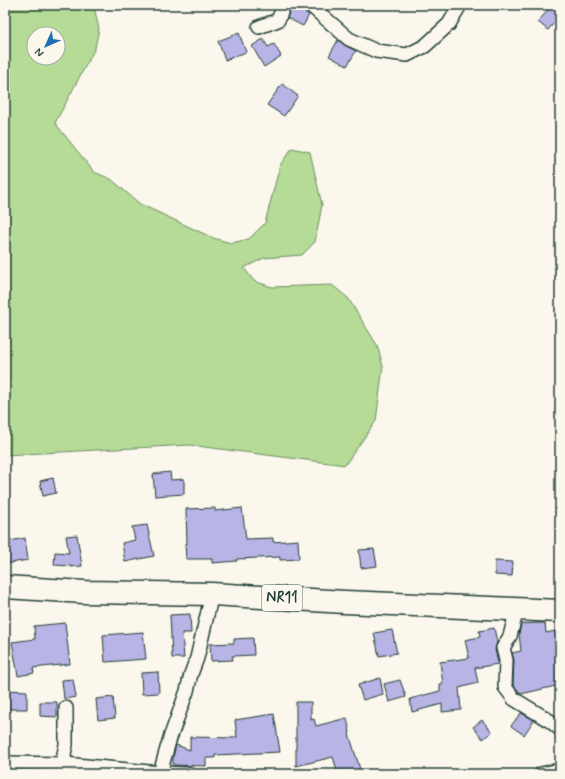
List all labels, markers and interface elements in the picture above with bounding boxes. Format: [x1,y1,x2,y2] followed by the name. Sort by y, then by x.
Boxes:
[26,26,66,66] north arrow
[32,45,47,60] text: N
[262,585,302,611] road number: NR11

